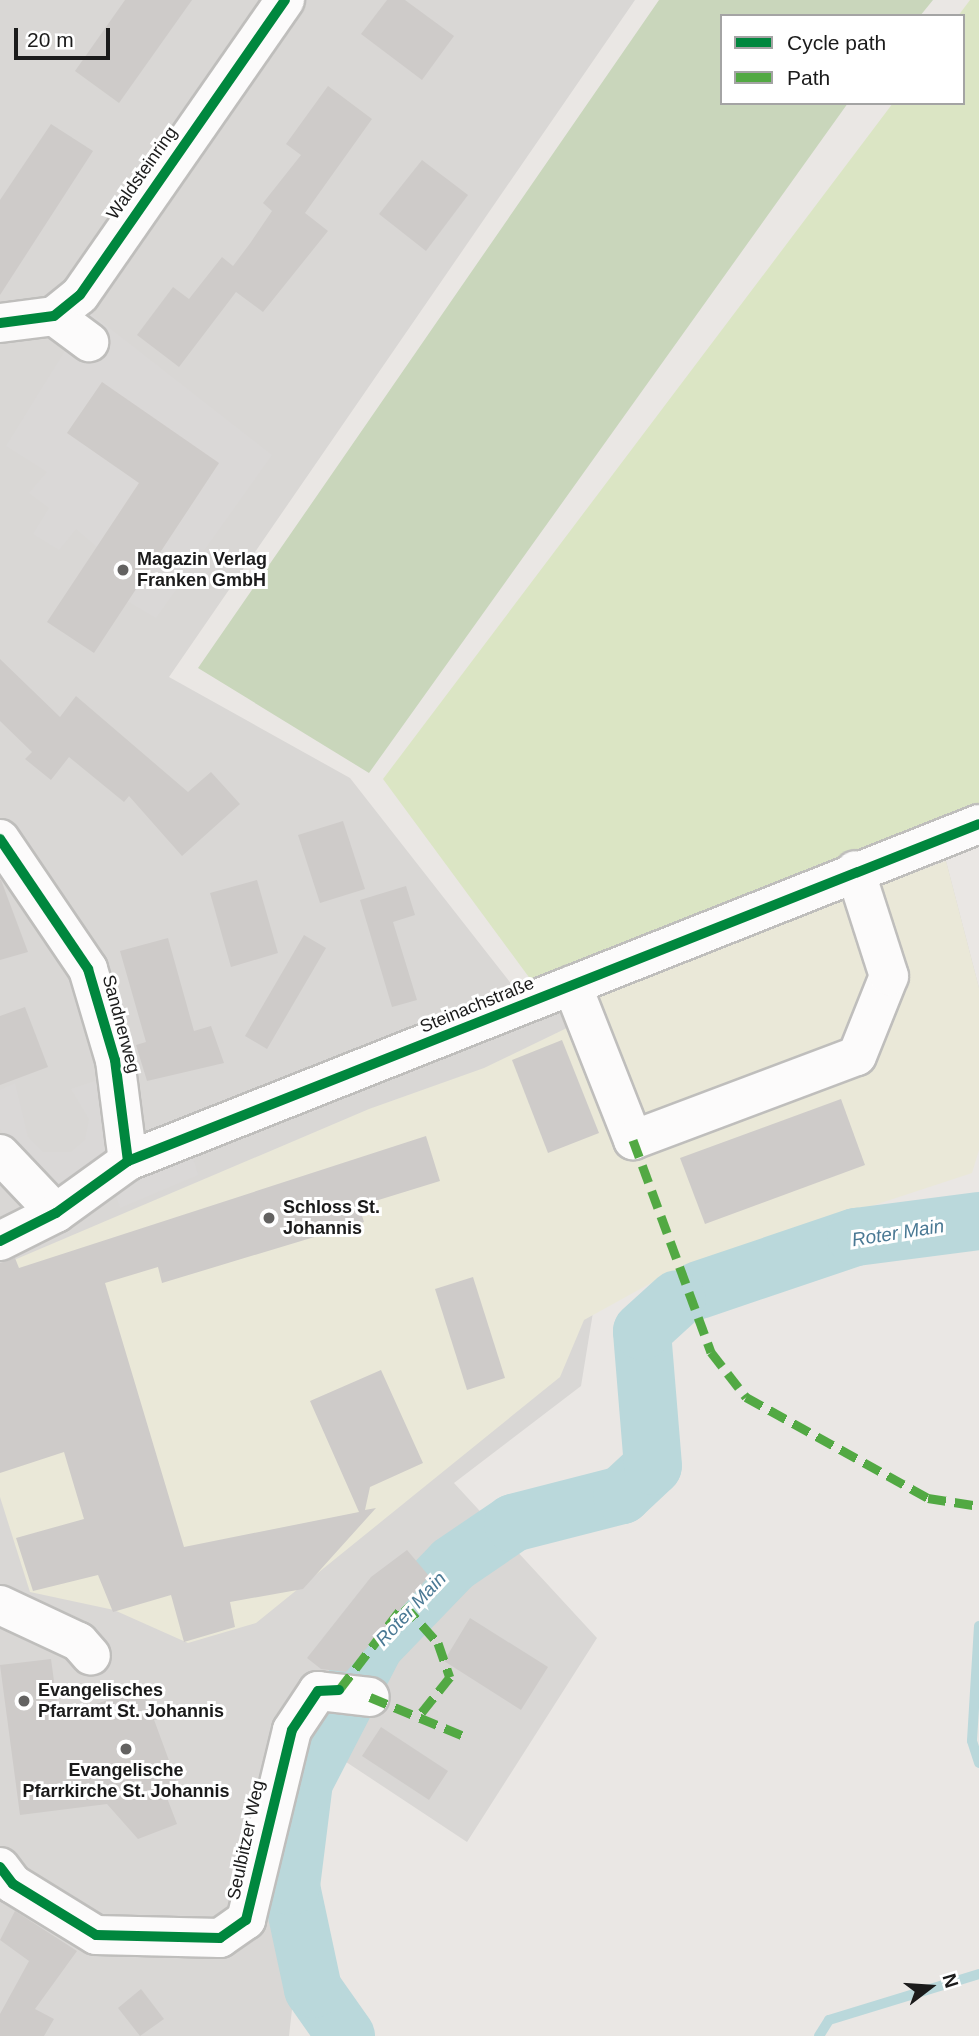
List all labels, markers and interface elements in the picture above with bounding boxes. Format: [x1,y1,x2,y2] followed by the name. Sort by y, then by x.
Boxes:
[18,14,114,58] scale bar
[720,14,965,105] legend
[27,28,74,51] text: 20 m
[787,31,886,54] text: Cycle path
[787,66,830,89] text: Path
[102,122,182,224] street label: Waldsteinring
[137,549,267,592] place label: Magazin Verlag Franken GmbH
[115,562,131,578] marker: Magazin Verlag Franken GmbH
[97,972,145,1076] street label: Sandnerweg
[417,972,537,1038] street label: Steinachstraße
[283,1197,380,1240] place label: Schloss St. Johannis
[261,1210,277,1226] marker: Schloss St. Johannis
[850,1214,946,1252] water label: Roter Main
[371,1567,451,1651] water label: Roter Main
[38,1680,224,1722] place label: Evangelisches Pfarramt St. Johannis
[16,1693,32,1709] marker: Evangelisches Pfarramt St. Johannis
[118,1741,134,1757] marker: Evangelische Pfarrkirche St. Johannis
[22,1760,230,1802] place label: Evangelische Pfarrkirche St. Johannis
[223,1778,269,1902] street label: Seulbitzer Weg
[895,1952,965,2022] north arrow
[939,1971,963,1990] text: N

